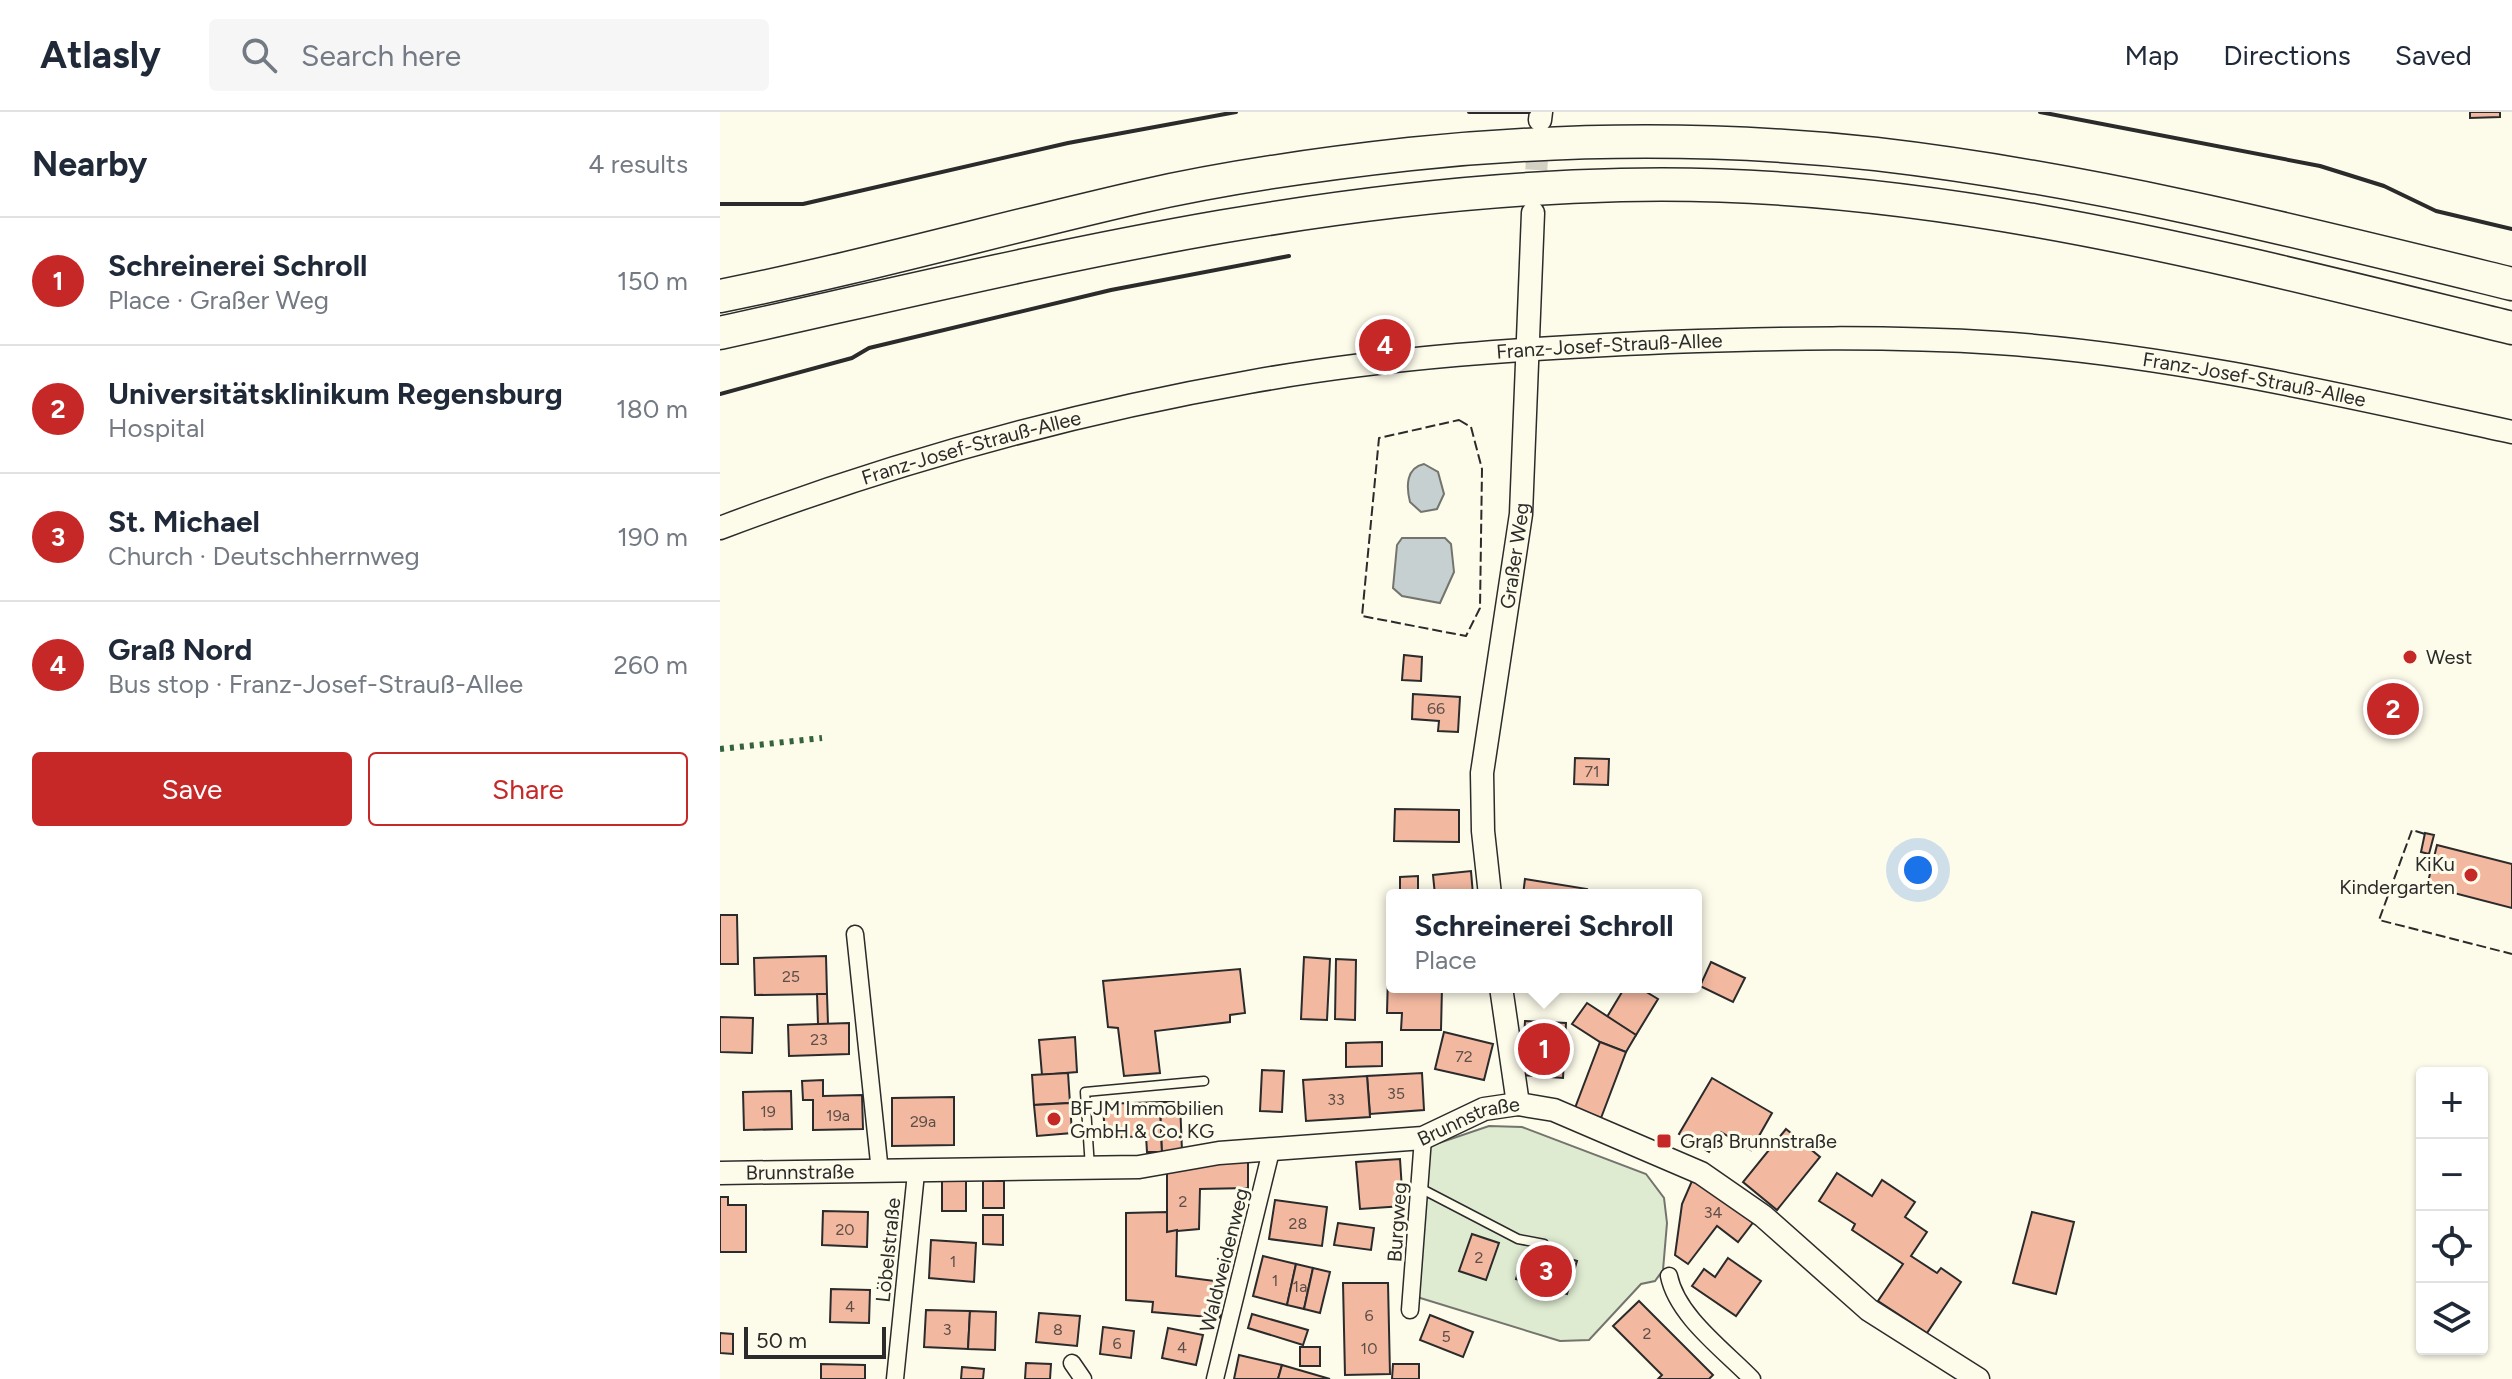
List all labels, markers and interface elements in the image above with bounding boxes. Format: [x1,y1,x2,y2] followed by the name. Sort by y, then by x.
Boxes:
[209,19,769,91] search box
[40,32,161,78] text: Atlasly
[237,33,281,77] icon: search
[301,37,461,74] text: Search here
[2125,38,2179,72] text: Map
[2223,38,2351,72] text: Directions
[2395,38,2472,72] text: Saved
[32,144,147,185] text: Nearby
[588,148,688,180] text: 4 results
[108,247,367,284] text: Schreinerei Schroll
[53,265,63,297] text: 1
[617,265,688,297] text: 150 m
[108,284,329,316] text: Place · Graßer Weg
[1359,315,1411,375] pin: 4
[1495,328,1723,364] street label: Franz-Josef-Strauß-Allee
[2141,347,2368,412] street label: Franz-Josef-Strauß-Allee
[108,375,563,412] text: Universitätsklinikum Regensburg
[50,393,66,425] text: 2
[616,393,688,425] text: 180 m
[859,405,1083,490] street label: Franz-Josef-Strauß-Allee
[108,412,205,444] text: Hospital
[1495,502,1533,611] street label: Graßer Weg
[108,503,260,540] text: St. Michael
[51,521,65,553] text: 3
[617,521,688,553] text: 190 m
[108,540,420,572] text: Church · Deutschherrnweg
[108,631,252,668] text: Graß Nord
[2426,645,2472,669] place label: West
[2401,648,2419,666] marker: West
[50,649,66,681] text: 4
[614,649,688,681] text: 260 m
[108,668,523,700] text: Bus stop · Franz-Josef-Strauß-Allee
[2367,679,2419,739] pin: 2
[1427,699,1445,718] house number: 66
[32,752,352,826] button: Save
[368,752,688,826] button: Share
[1584,762,1600,781] house number: 71
[1898,850,1938,890] your location
[2339,852,2455,899] place label: KiKu Kindergarten
[2462,866,2480,884] marker: KiKu Kindergarten
[1386,889,1702,993] popup
[1414,907,1674,944] text: Schreinerei Schroll
[1414,944,1477,976] text: Place
[782,967,800,986] house number: 25
[1518,1019,1570,1079] pin: 1
[810,1030,828,1049] house number: 23
[1455,1047,1473,1066] house number: 72
[2416,1067,2488,1355] map controls
[2416,1067,2488,1139] button: +
[1387,1084,1405,1103] house number: 35
[1327,1090,1345,1109] house number: 33
[1413,1092,1521,1151] street label: Brunnstraße
[1070,1096,1224,1143] place label: BFJM Immobilien GmbH & Co. KG
[760,1102,776,1121] house number: 19
[826,1106,850,1125] house number: 19a
[1045,1110,1063,1128] marker: BFJM Immobilien GmbH & Co. KG
[910,1112,936,1131] house number: 29a
[1680,1129,1837,1153] place label: Graß Brunnstraße
[1655,1132,1673,1150] marker: Graß Brunnstraße
[2416,1139,2488,1211] button: −
[746,1159,855,1185] street label: Brunnstraße
[1382,1181,1412,1263] street label: Burgweg
[1195,1186,1253,1334] street label: Waldweidenweg
[1179,1192,1187,1211] house number: 2
[871,1196,905,1304] street label: Löbelstraße
[1704,1203,1722,1222] house number: 34
[2416,1211,2488,1283] button: locate
[1289,1214,1307,1233] house number: 28
[835,1220,855,1239] house number: 20
[1520,1241,1572,1301] pin: 3
[1475,1248,1483,1267] house number: 2
[950,1252,956,1271] house number: 1
[1272,1271,1278,1290] house number: 1
[1293,1277,1307,1296] house number: 1a
[2416,1283,2488,1355] button: layers
[845,1297,855,1316] house number: 4
[1364,1306,1374,1325] house number: 6
[943,1320,951,1339] house number: 3
[1053,1320,1063,1339] house number: 8
[744,1323,886,1359] scale bar
[1643,1324,1651,1343] house number: 2
[756,1327,807,1354] text: 50 m
[1441,1327,1451,1346] house number: 5
[1112,1334,1122,1353] house number: 6
[1177,1338,1187,1357] house number: 4
[1361,1339,1377,1358] house number: 10

